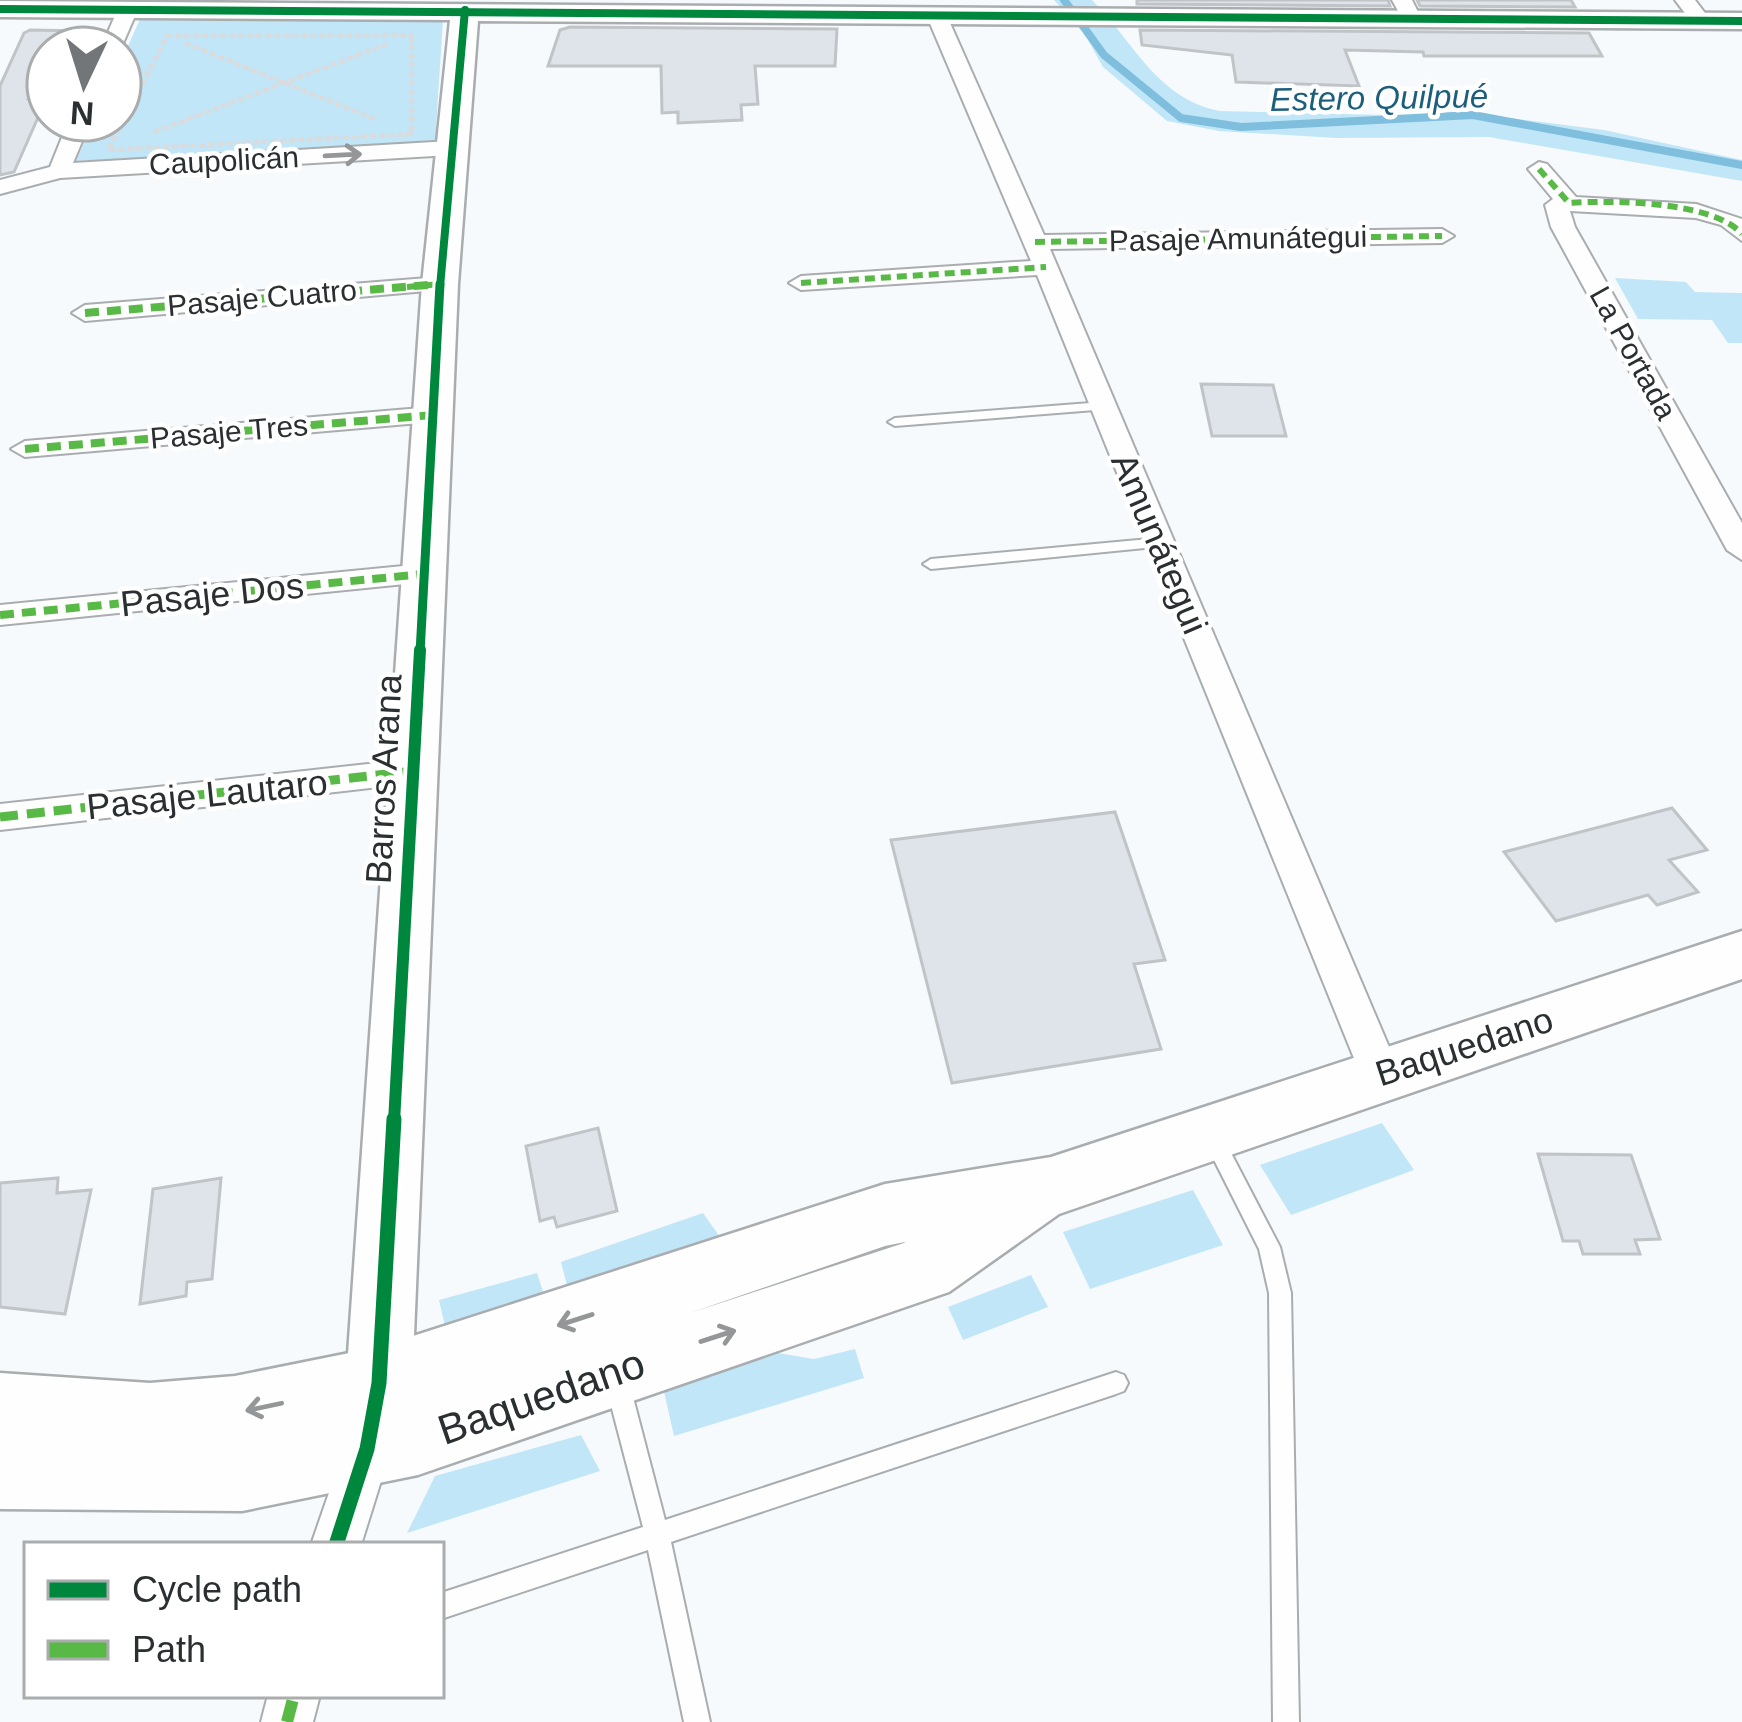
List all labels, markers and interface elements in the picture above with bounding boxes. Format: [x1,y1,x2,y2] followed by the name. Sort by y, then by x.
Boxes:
[24,24,144,144] north arrow
[1270,77,1488,118] water label: Estero Quilpué
[69,94,95,133] text: N
[148,140,300,181] street label: Caupolicán
[323,143,362,166] one-way arrow
[1108,220,1368,257] street label: Pasaje Amunátegui
[166,273,358,322] street label: Pasaje Cuatro
[1583,281,1684,425] street label: La Portada
[149,408,309,455] street label: Pasaje Tres
[1103,447,1216,640] street label: Amunátegui
[118,564,306,625] street label: Pasaje Dos
[358,672,410,885] street label: Barros Arana
[84,761,330,828] street label: Pasaje Lautaro
[1370,999,1558,1094] street label: Baquedano
[557,1311,595,1333] one-way arrow
[698,1323,736,1345] one-way arrow
[432,1339,650,1454] street label: Baquedano
[246,1397,284,1420] one-way arrow
[24,1542,444,1698] legend
[132,1569,302,1610] text: Cycle path
[132,1629,206,1670] text: Path

